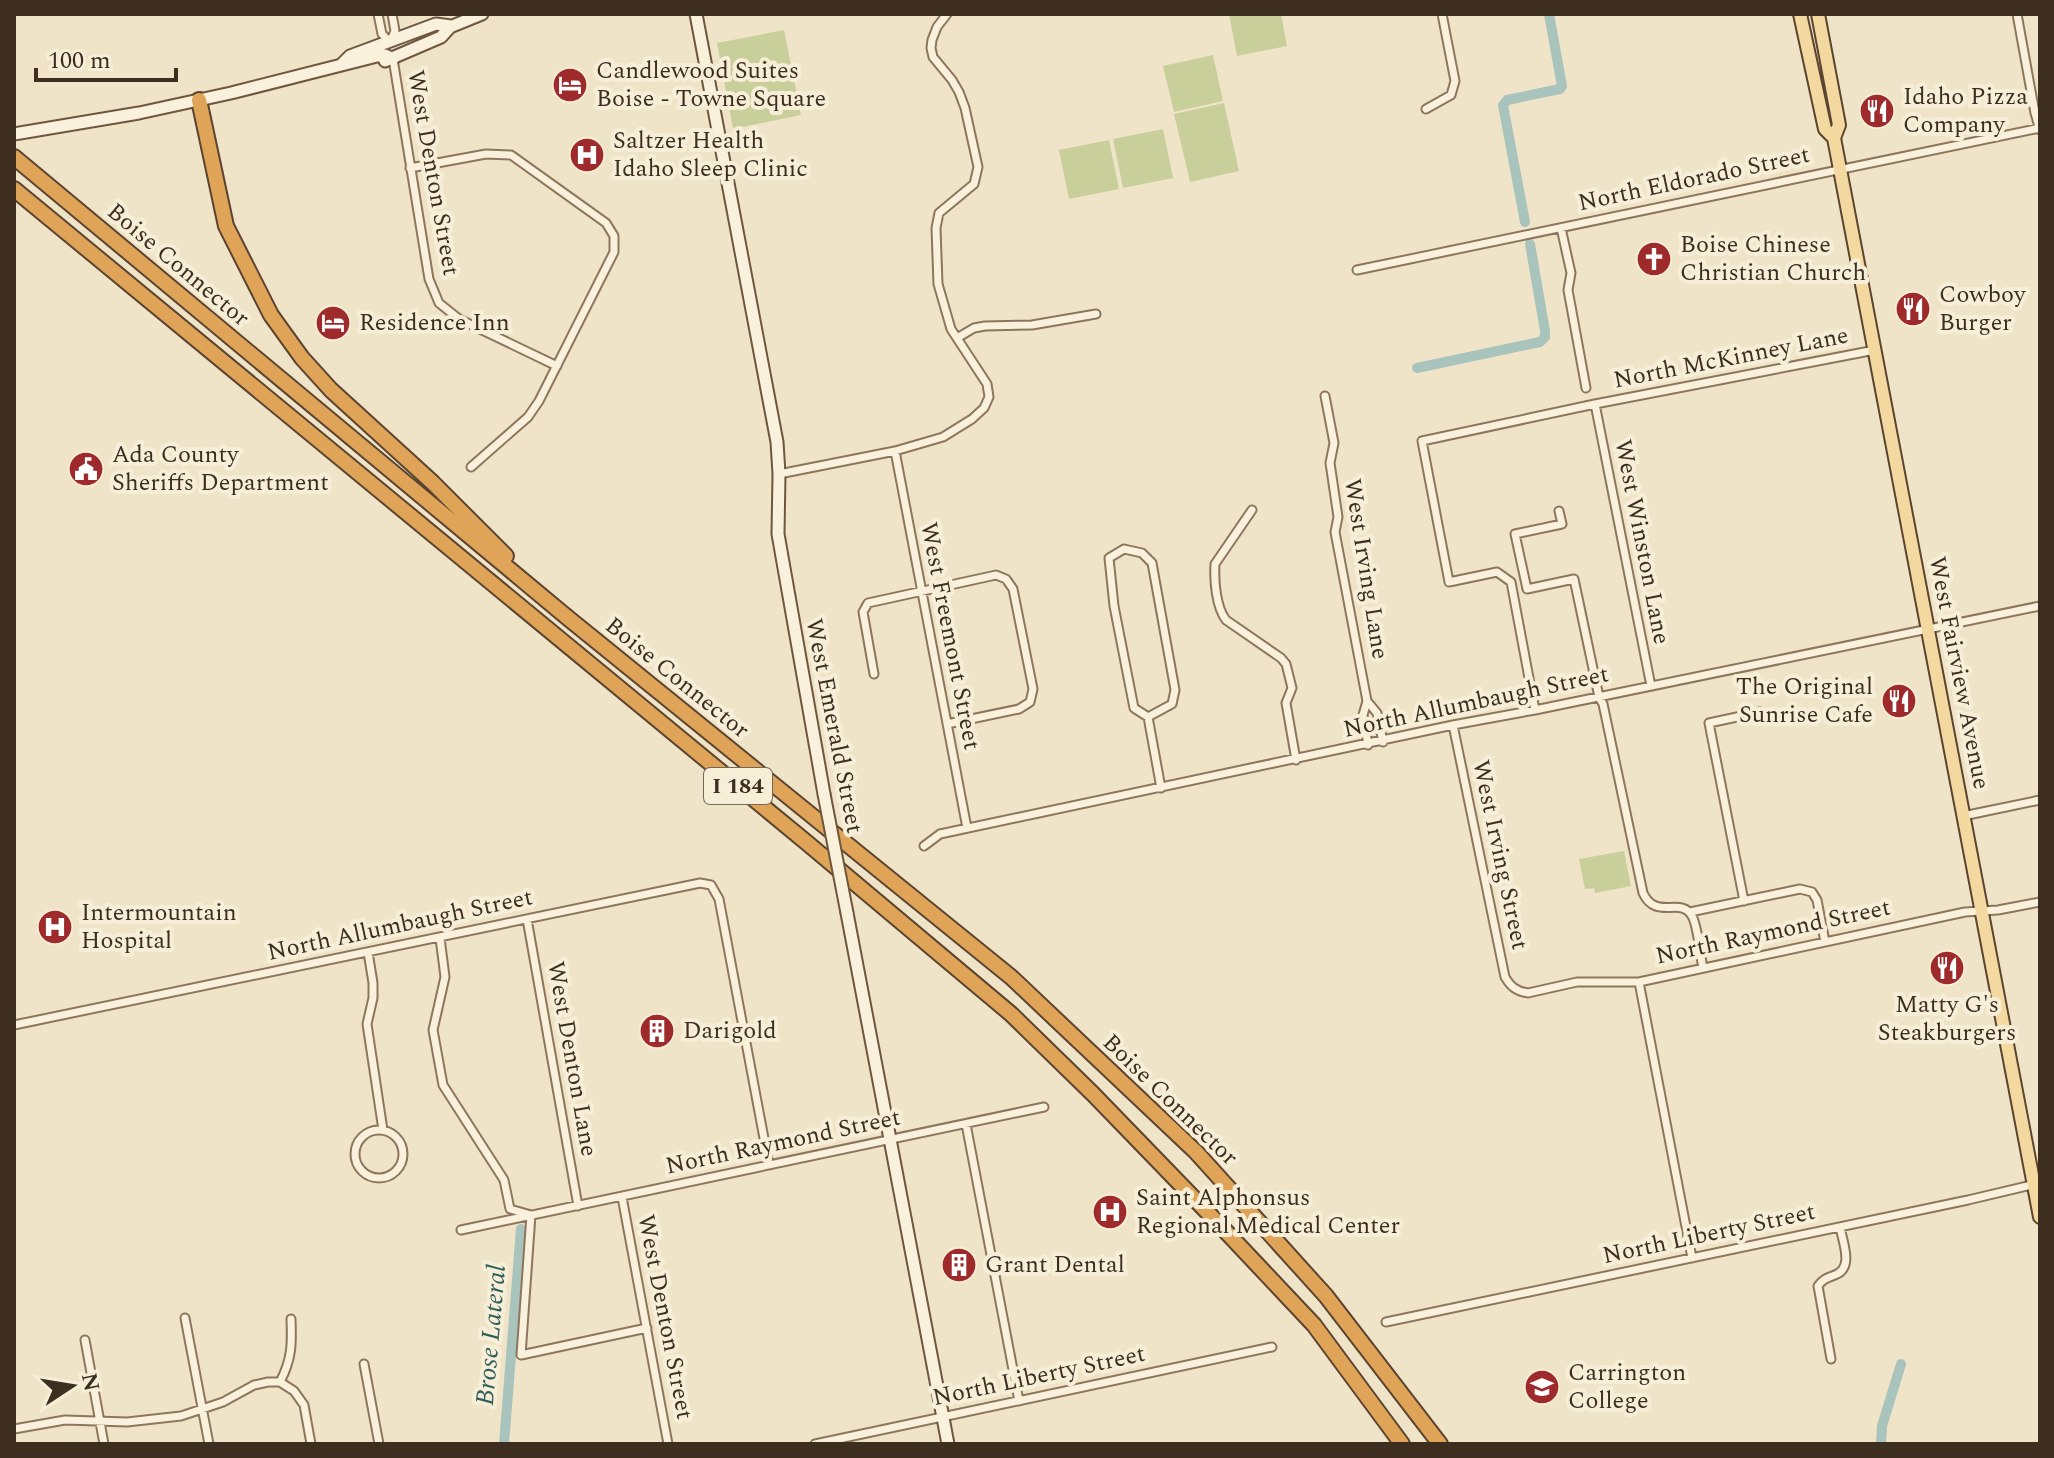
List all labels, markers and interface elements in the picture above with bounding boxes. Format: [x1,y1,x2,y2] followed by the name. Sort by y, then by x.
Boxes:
[36,32,176,82] scale bar
[48,43,111,79] text: 100 m
[596,53,826,117] place label: Candlewood Suites Boise - Towne Square
[551,66,589,104] hotel icon: Candlewood Suites Boise - Towne Square
[397,68,469,278] street label: West Denton Street
[1903,79,2028,143] place label: Idaho Pizza Company
[1858,92,1896,130] restaurant icon: Idaho Pizza Company
[613,123,808,187] place label: Saltzer Health Idaho Sleep Clinic
[568,136,606,174] hospital icon: Saltzer Health Idaho Sleep Clinic
[1575,137,1813,221] street label: North Eldorado Street
[99,194,257,336] street label: Boise Connector
[1680,227,1866,291] place label: Boise Chinese Christian Church
[1635,240,1673,278] church icon: Boise Chinese Christian Church
[1939,277,2027,341] place label: Cowboy Burger
[1894,290,1932,328] restaurant icon: Cowboy Burger
[314,304,352,342] hotel icon: Residence Inn
[359,305,510,341] place label: Residence Inn
[1610,318,1852,398] street label: North McKinney Lane
[1604,436,1680,648] street label: West Winston Lane
[112,437,329,501] place label: Ada County Sheriffs Department
[67,450,105,488] public building icon: Ada County Sheriffs Department
[1334,476,1398,662] street label: West Irving Lane
[910,519,990,753] street label: West Freemont Street
[1919,554,1999,792] street label: West Fairview Avenue
[597,608,757,748] street label: Boise Connector
[796,616,872,836] street label: West Emerald Street
[1340,656,1612,748] street label: North Allumbaugh Street
[1736,669,1873,733] place label: The Original Sunrise Cafe
[1880,682,1918,720] restaurant icon: The Original Sunrise Cafe
[1462,757,1538,953] street label: West Irving Street
[704,768,772,804] road number: I 184
[264,879,536,971] street label: North Allumbaugh Street
[1652,890,1894,974] street label: North Raymond Street
[81,895,237,959] place label: Intermountain Hospital
[36,908,74,946] hospital icon: Intermountain Hospital
[1928,949,1966,987] restaurant icon: Matty G's Steakburgers
[537,959,607,1159] street label: West Denton Lane
[1878,987,2016,1051] place label: Matty G's Steakburgers
[638,1012,676,1050] building icon: Darigold
[683,1013,777,1049] place label: Darigold
[1094,1026,1246,1174] street label: Boise Connector
[662,1100,904,1184] street label: North Raymond Street
[1136,1180,1400,1244] place label: Saint Alphonsus Regional Medical Center
[1091,1193,1129,1231] hospital icon: Saint Alphonsus Regional Medical Center
[1599,1194,1819,1274] street label: North Liberty Street
[627,1212,703,1422] street label: West Denton Street
[940,1246,978,1284] building icon: Grant Dental
[985,1247,1125,1283] place label: Grant Dental
[465,1263,517,1407] water label: Brose Lateral
[929,1336,1149,1416] street label: North Liberty Street
[32,1346,112,1426] north arrow
[1568,1355,1686,1419] place label: Carrington College
[1523,1368,1561,1406] school or university icon: Carrington College
[72,1370,108,1394] text: N

